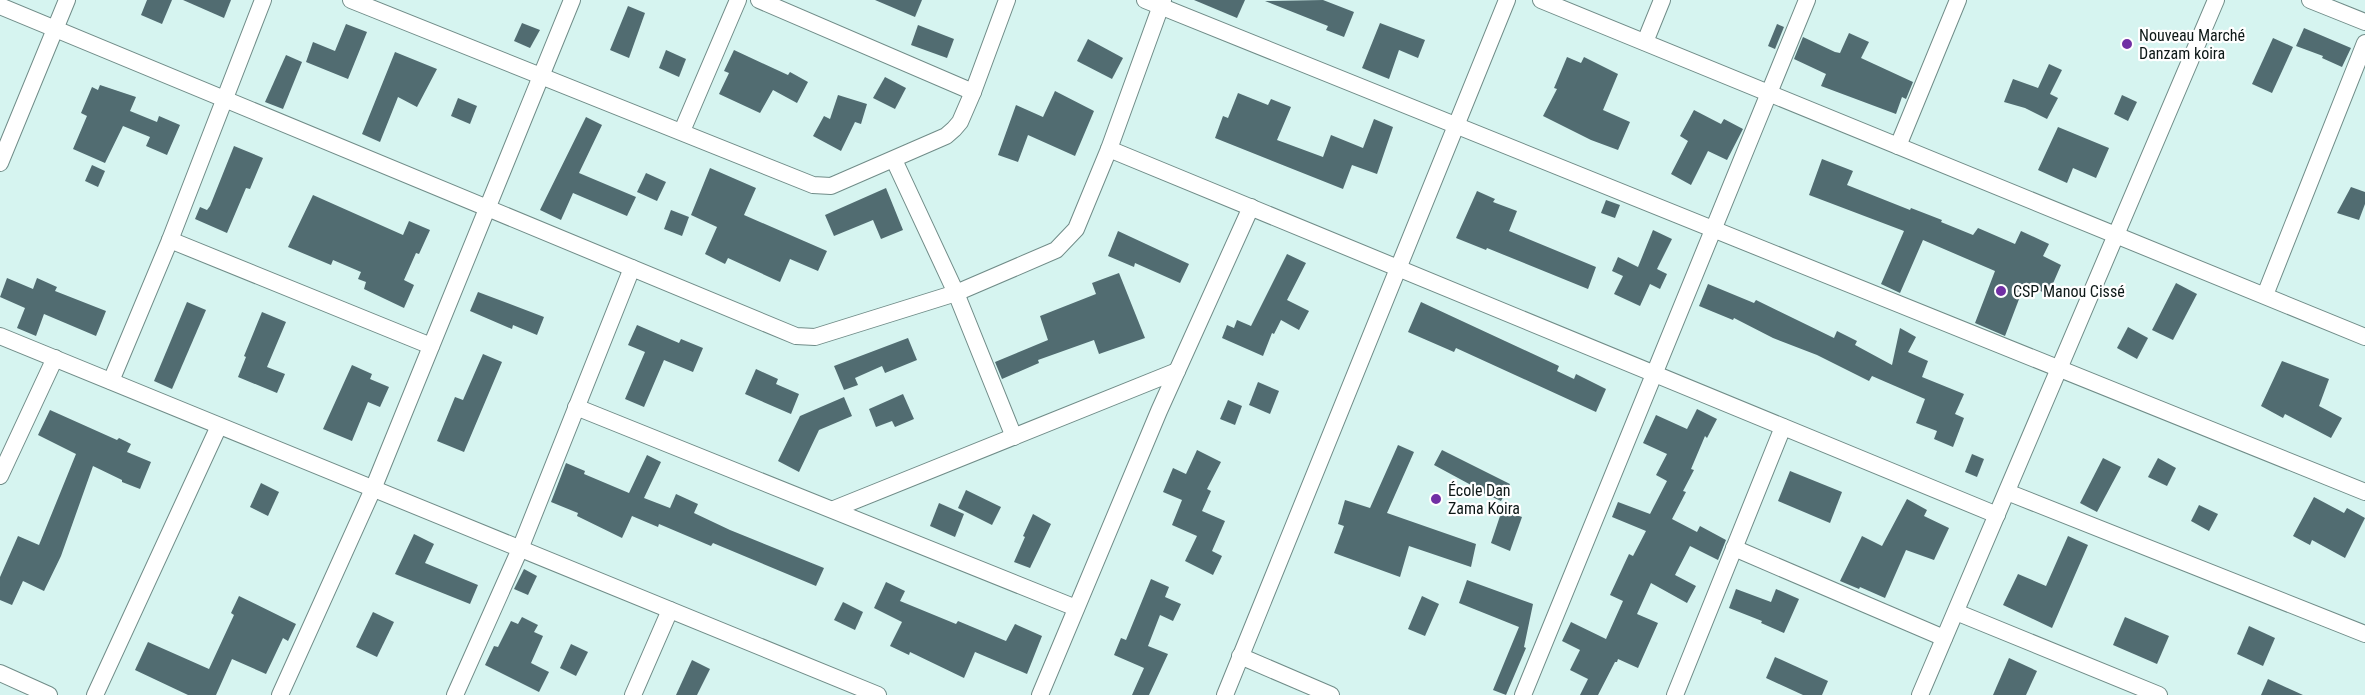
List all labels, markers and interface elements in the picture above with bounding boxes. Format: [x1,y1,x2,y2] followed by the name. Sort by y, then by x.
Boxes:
[2139,26,2245,63] place label: Nouveau Marché Danzam koira
[2120,37,2134,51] marker: Nouveau Marché Danzam koira
[2013,282,2125,301] place label: CSP Manou Cissé
[1994,284,2008,298] marker: CSP Manou Cissé
[1448,481,1520,518] place label: École Dan Zama Koira
[1429,492,1443,506] marker: École Dan Zama Koira

